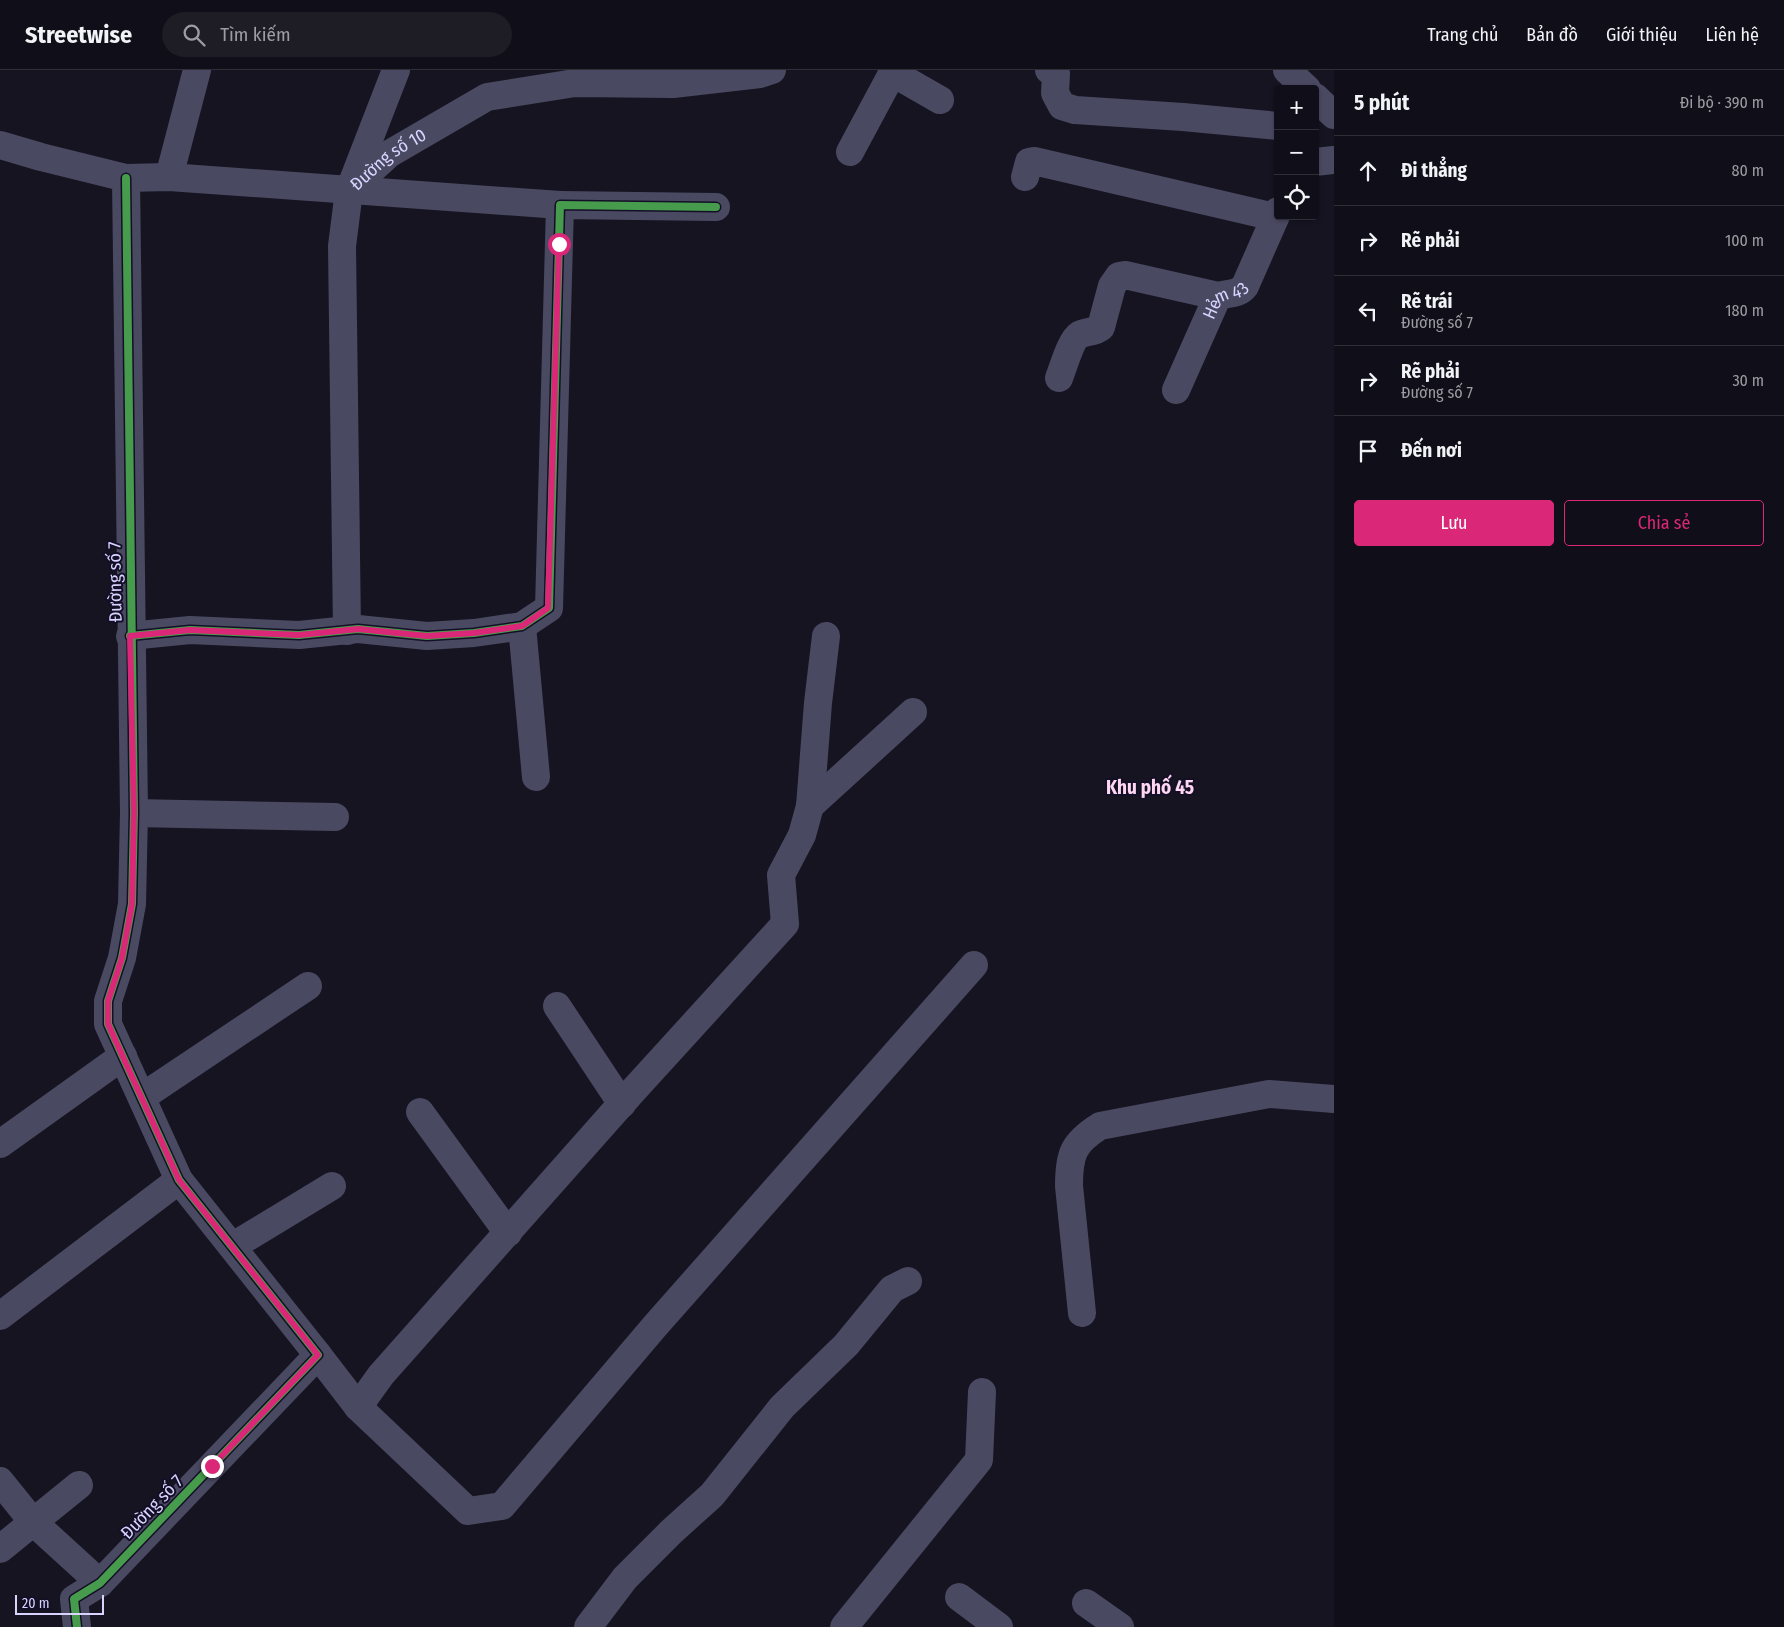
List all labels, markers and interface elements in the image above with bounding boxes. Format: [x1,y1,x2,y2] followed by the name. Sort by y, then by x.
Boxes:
[162,12,512,57] search box
[25,21,132,49] text: Streetwise
[180,21,208,49] icon: search
[220,23,291,46] text: Tìm kiếm
[1427,24,1498,46] text: Trang chủ
[1526,24,1578,46] text: Bản đồ
[1606,24,1678,46] text: Giới thiệu
[1706,24,1759,46] text: Liên hệ
[1274,85,1319,220] map controls
[1274,85,1319,130] button: +
[1354,90,1409,116] text: 5 phút
[1680,93,1764,112] text: Đi bộ · 390 m
[346,124,430,195] street label: Đường số 10
[1274,130,1319,175] button: −
[1354,157,1382,185] icon: ahead
[1401,159,1467,182] text: Đi thẳng
[1732,161,1764,180] text: 80 m
[1274,175,1319,220] button: locate
[1354,227,1382,255] icon: right
[1401,229,1460,252] text: Rẽ phải
[1725,231,1764,250] text: 100 m
[548,233,571,256] route start
[1198,277,1254,323] street label: Hẻm 43
[1401,290,1452,313] text: Rẽ trái
[1354,297,1382,325] icon: left
[1725,301,1764,320] text: 180 m
[1401,313,1473,332] text: Đường số 7
[1401,360,1460,383] text: Rẽ phải
[1354,367,1382,395] icon: right
[1732,371,1764,390] text: 30 m
[1401,383,1473,402] text: Đường số 7
[1354,437,1382,465] icon: arrive
[1401,439,1462,462] text: Đến nơi
[1354,500,1554,546] button: Lưu
[1564,500,1764,546] button: Chia sẻ
[103,541,127,623] street label: Đường số 7
[1106,774,1194,799] district label: Khu phố 45
[201,1455,224,1478] route end
[116,1470,188,1544] street label: Đường số 7
[15,1592,104,1615] scale bar
[22,1595,50,1612] text: 20 m

